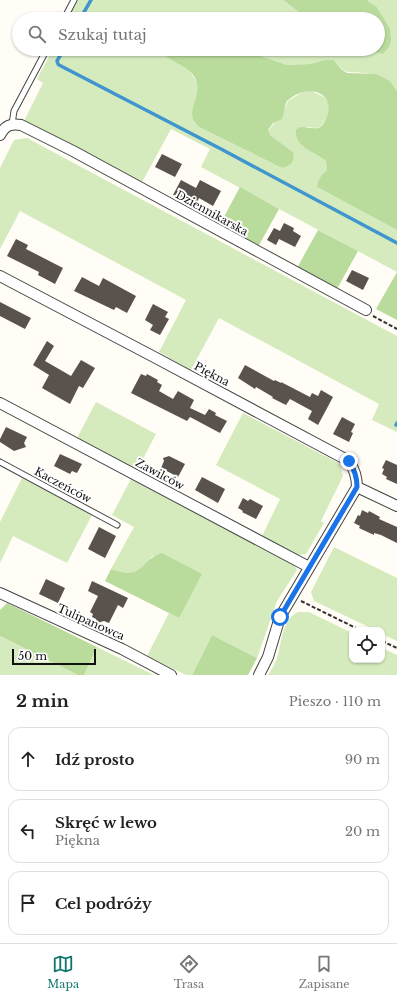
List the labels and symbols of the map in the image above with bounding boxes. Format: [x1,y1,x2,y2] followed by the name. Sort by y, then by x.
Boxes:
[173,187,251,239] street label: Dziennikarska
[192,359,233,390] street label: Piękna
[340,452,358,470] route end
[133,455,187,493] street label: Zawilców
[32,464,95,506] street label: Kaczeńców
[55,601,128,643] street label: Tulipanowca
[271,608,289,626] route start
[12,647,96,666] scale bar

